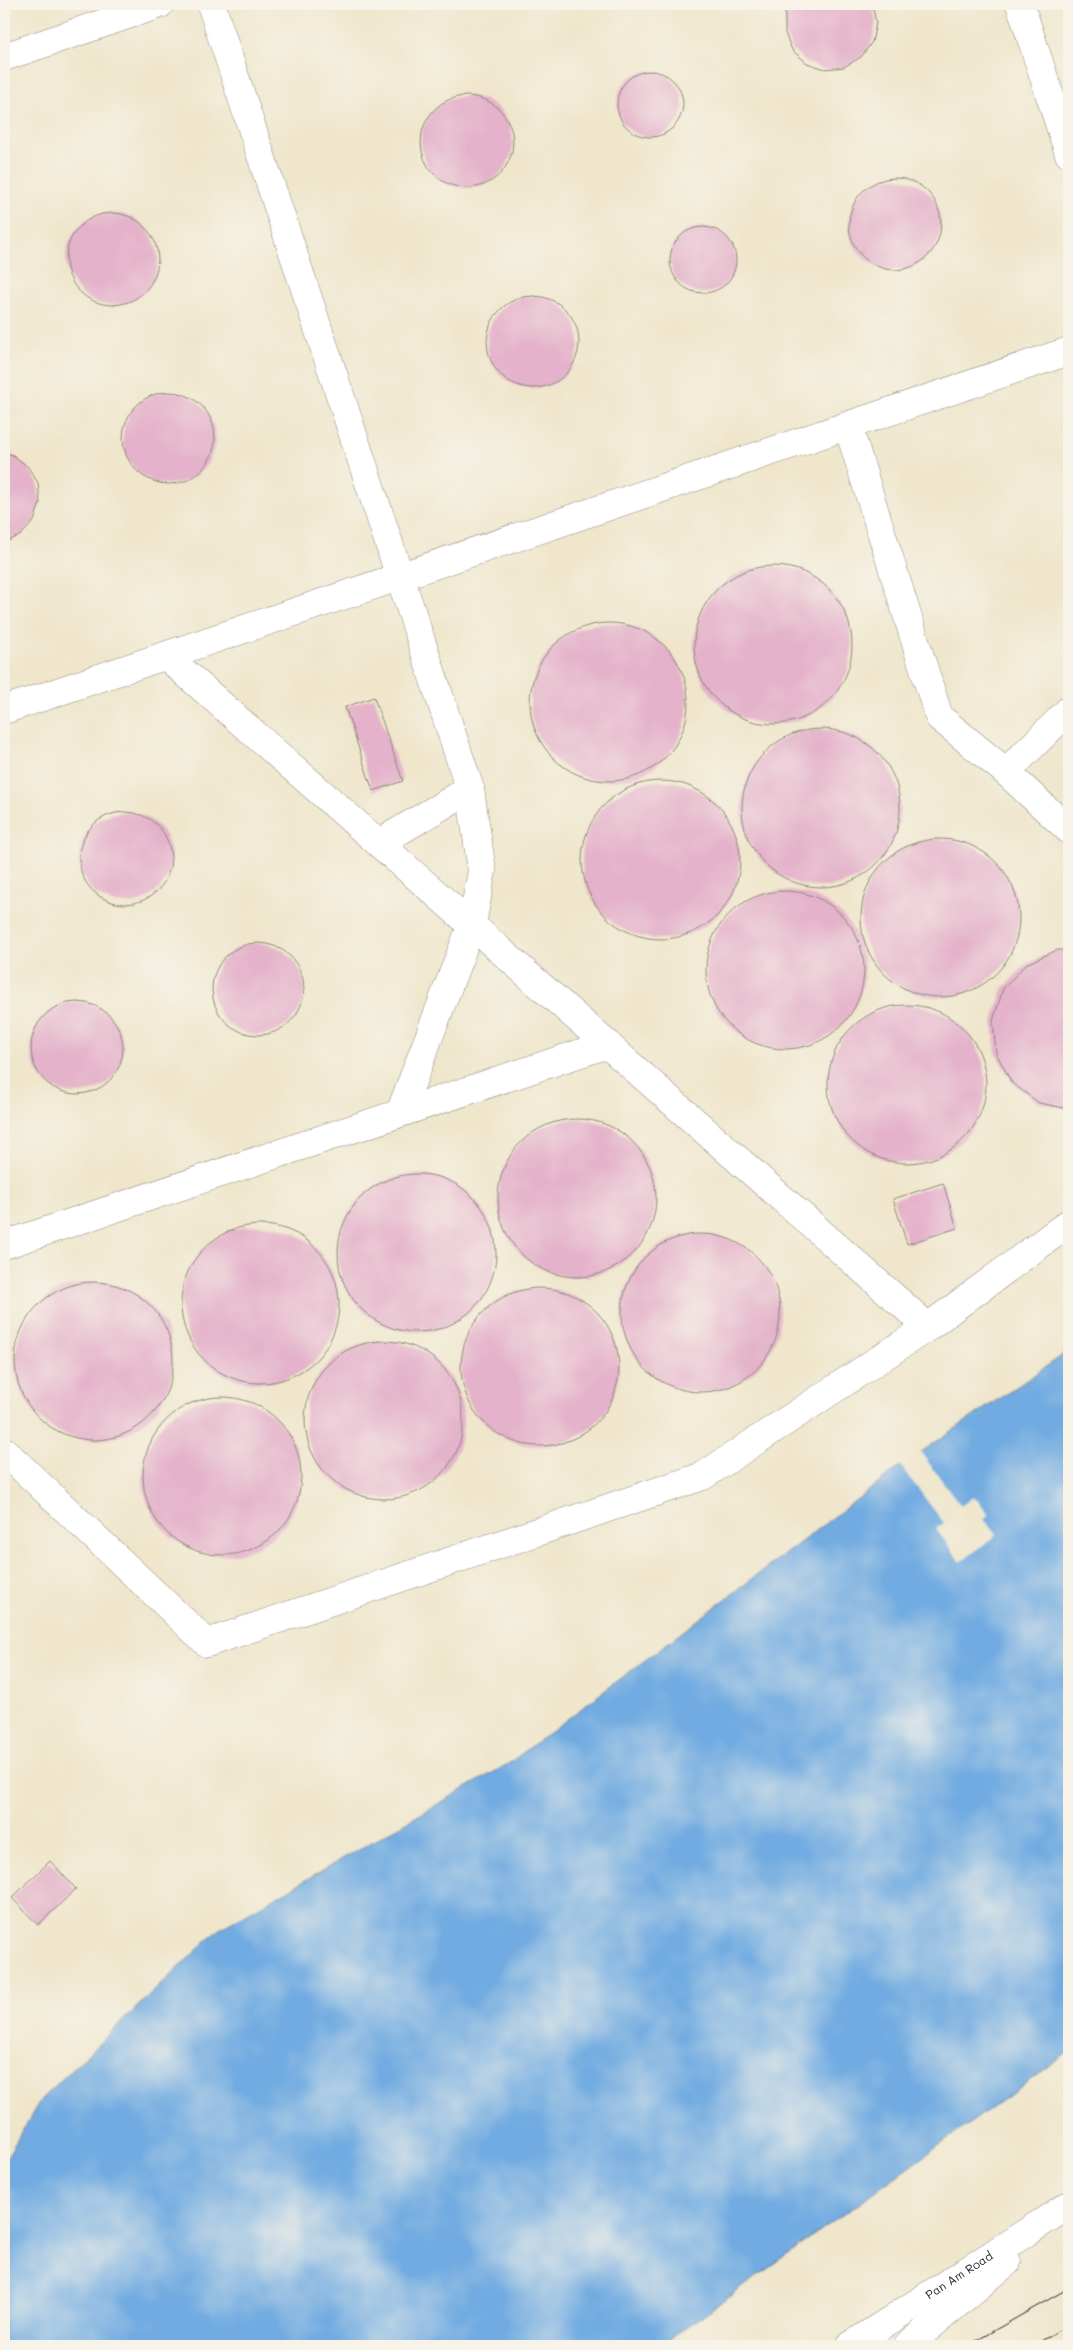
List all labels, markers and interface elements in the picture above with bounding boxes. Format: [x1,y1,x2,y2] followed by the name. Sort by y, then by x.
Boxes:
[922,2247,996,2302] street label: Pan Am Road

